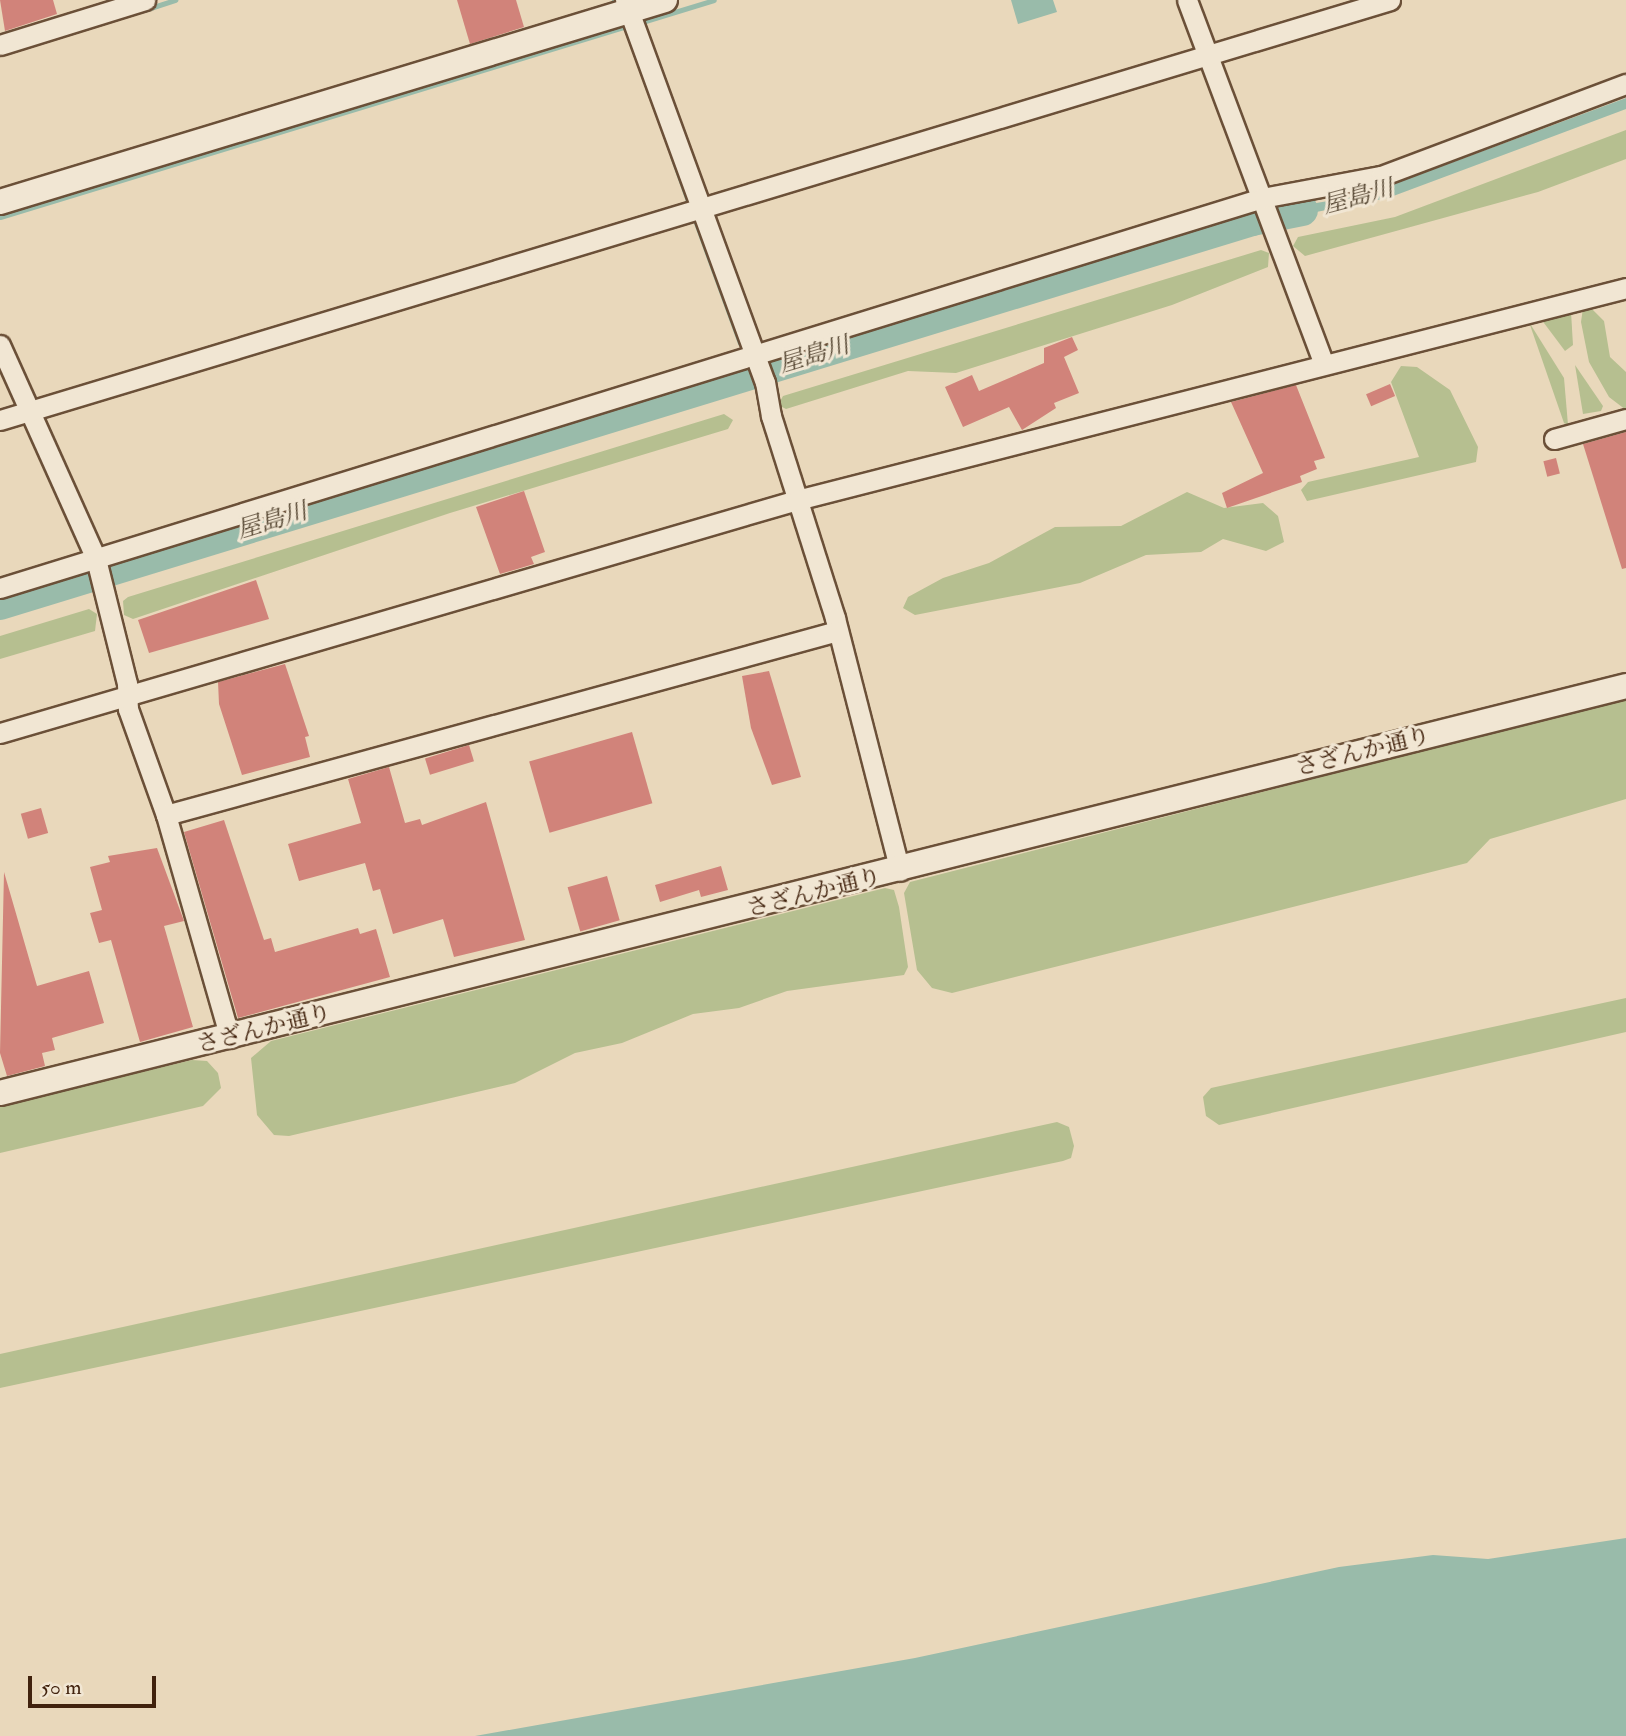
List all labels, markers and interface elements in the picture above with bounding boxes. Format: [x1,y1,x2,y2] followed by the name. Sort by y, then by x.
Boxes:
[1319,174,1397,220] water label: 屋島川
[775,331,853,379] water label: 屋島川
[233,497,311,545] water label: 屋島川
[1293,722,1433,782] street label: さざんか通り
[744,863,884,923] street label: さざんか通り
[194,999,334,1059] street label: さざんか通り
[32,1662,159,1706] scale bar
[41,1674,82,1701] text: 50 m

